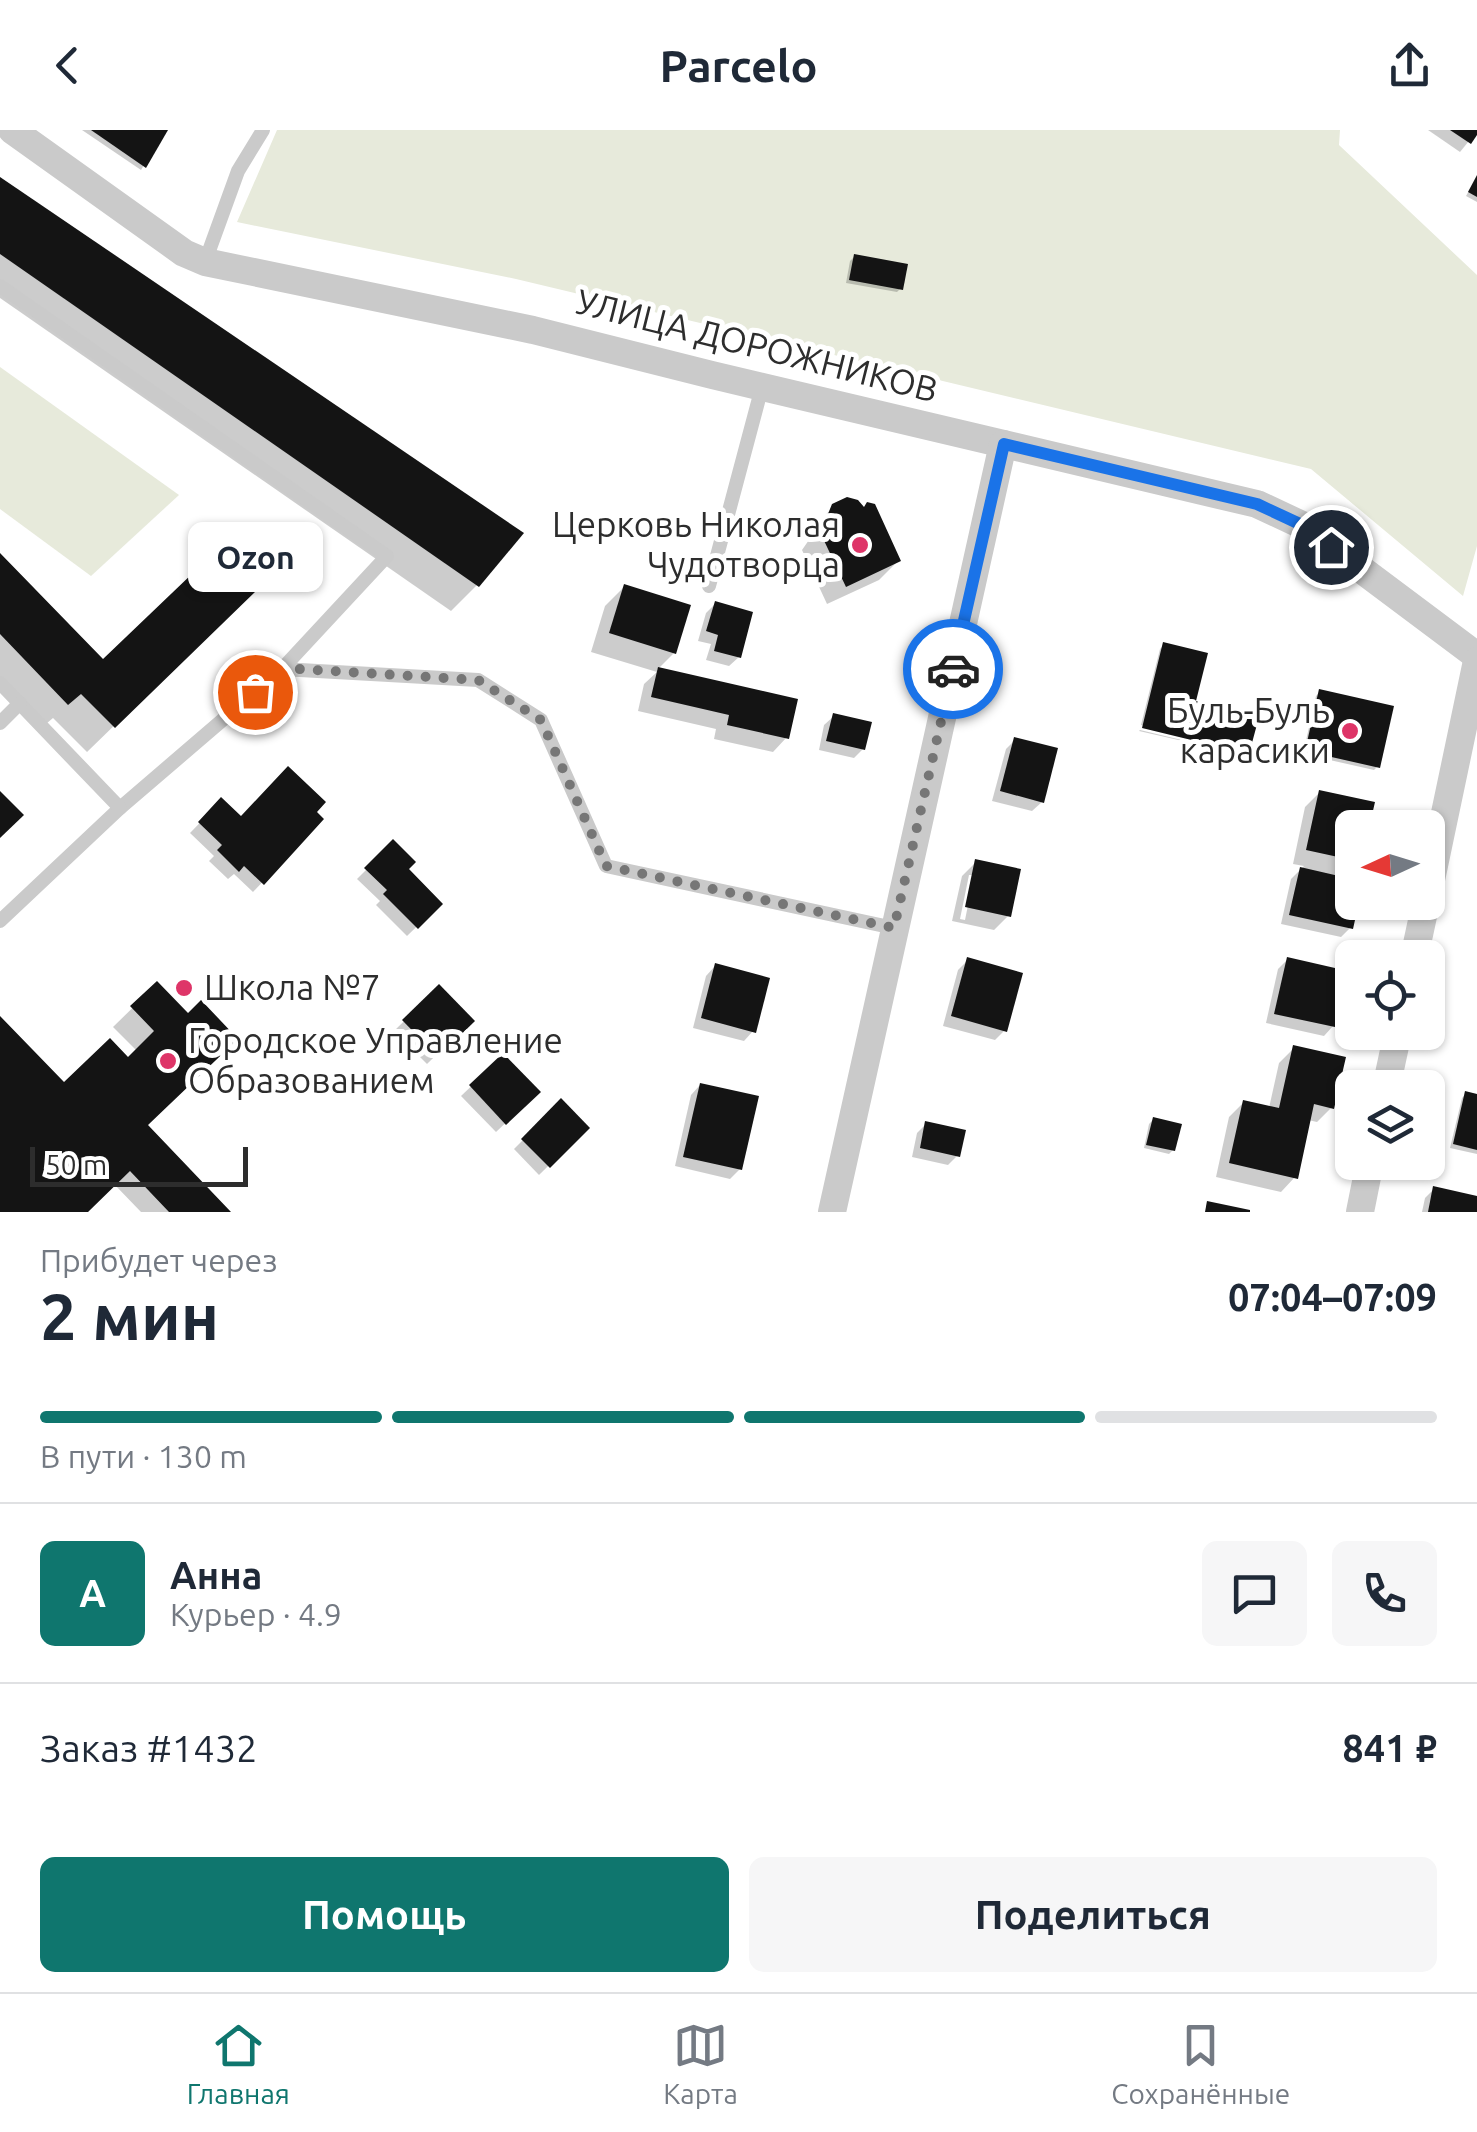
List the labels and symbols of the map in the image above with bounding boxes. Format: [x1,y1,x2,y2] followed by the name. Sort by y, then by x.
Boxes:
[572,281,942,409] street label: УЛИЦА ДОРОЖНИКОВ
[552,504,840,584] place label: Церковь Николая Чудотворца
[1289,505,1374,590] pin
[188,522,322,592] callout: Ozon
[849,534,871,556] marker: Церковь Николая Чудотворца
[903,619,1003,719] courier
[213,650,298,735] pin
[1167,690,1330,770] place label: Буль-Буль карасики
[1339,720,1361,742] marker: Буль-Буль карасики
[1335,810,1445,920] north arrow
[204,967,381,1007] place label: Школа №7
[173,977,195,999] marker: Школа №7
[188,1020,563,1100] place label: Городское Управление Образованием
[157,1050,179,1072] marker: Городское Управление Образованием
[30,1142,248,1186] scale bar

